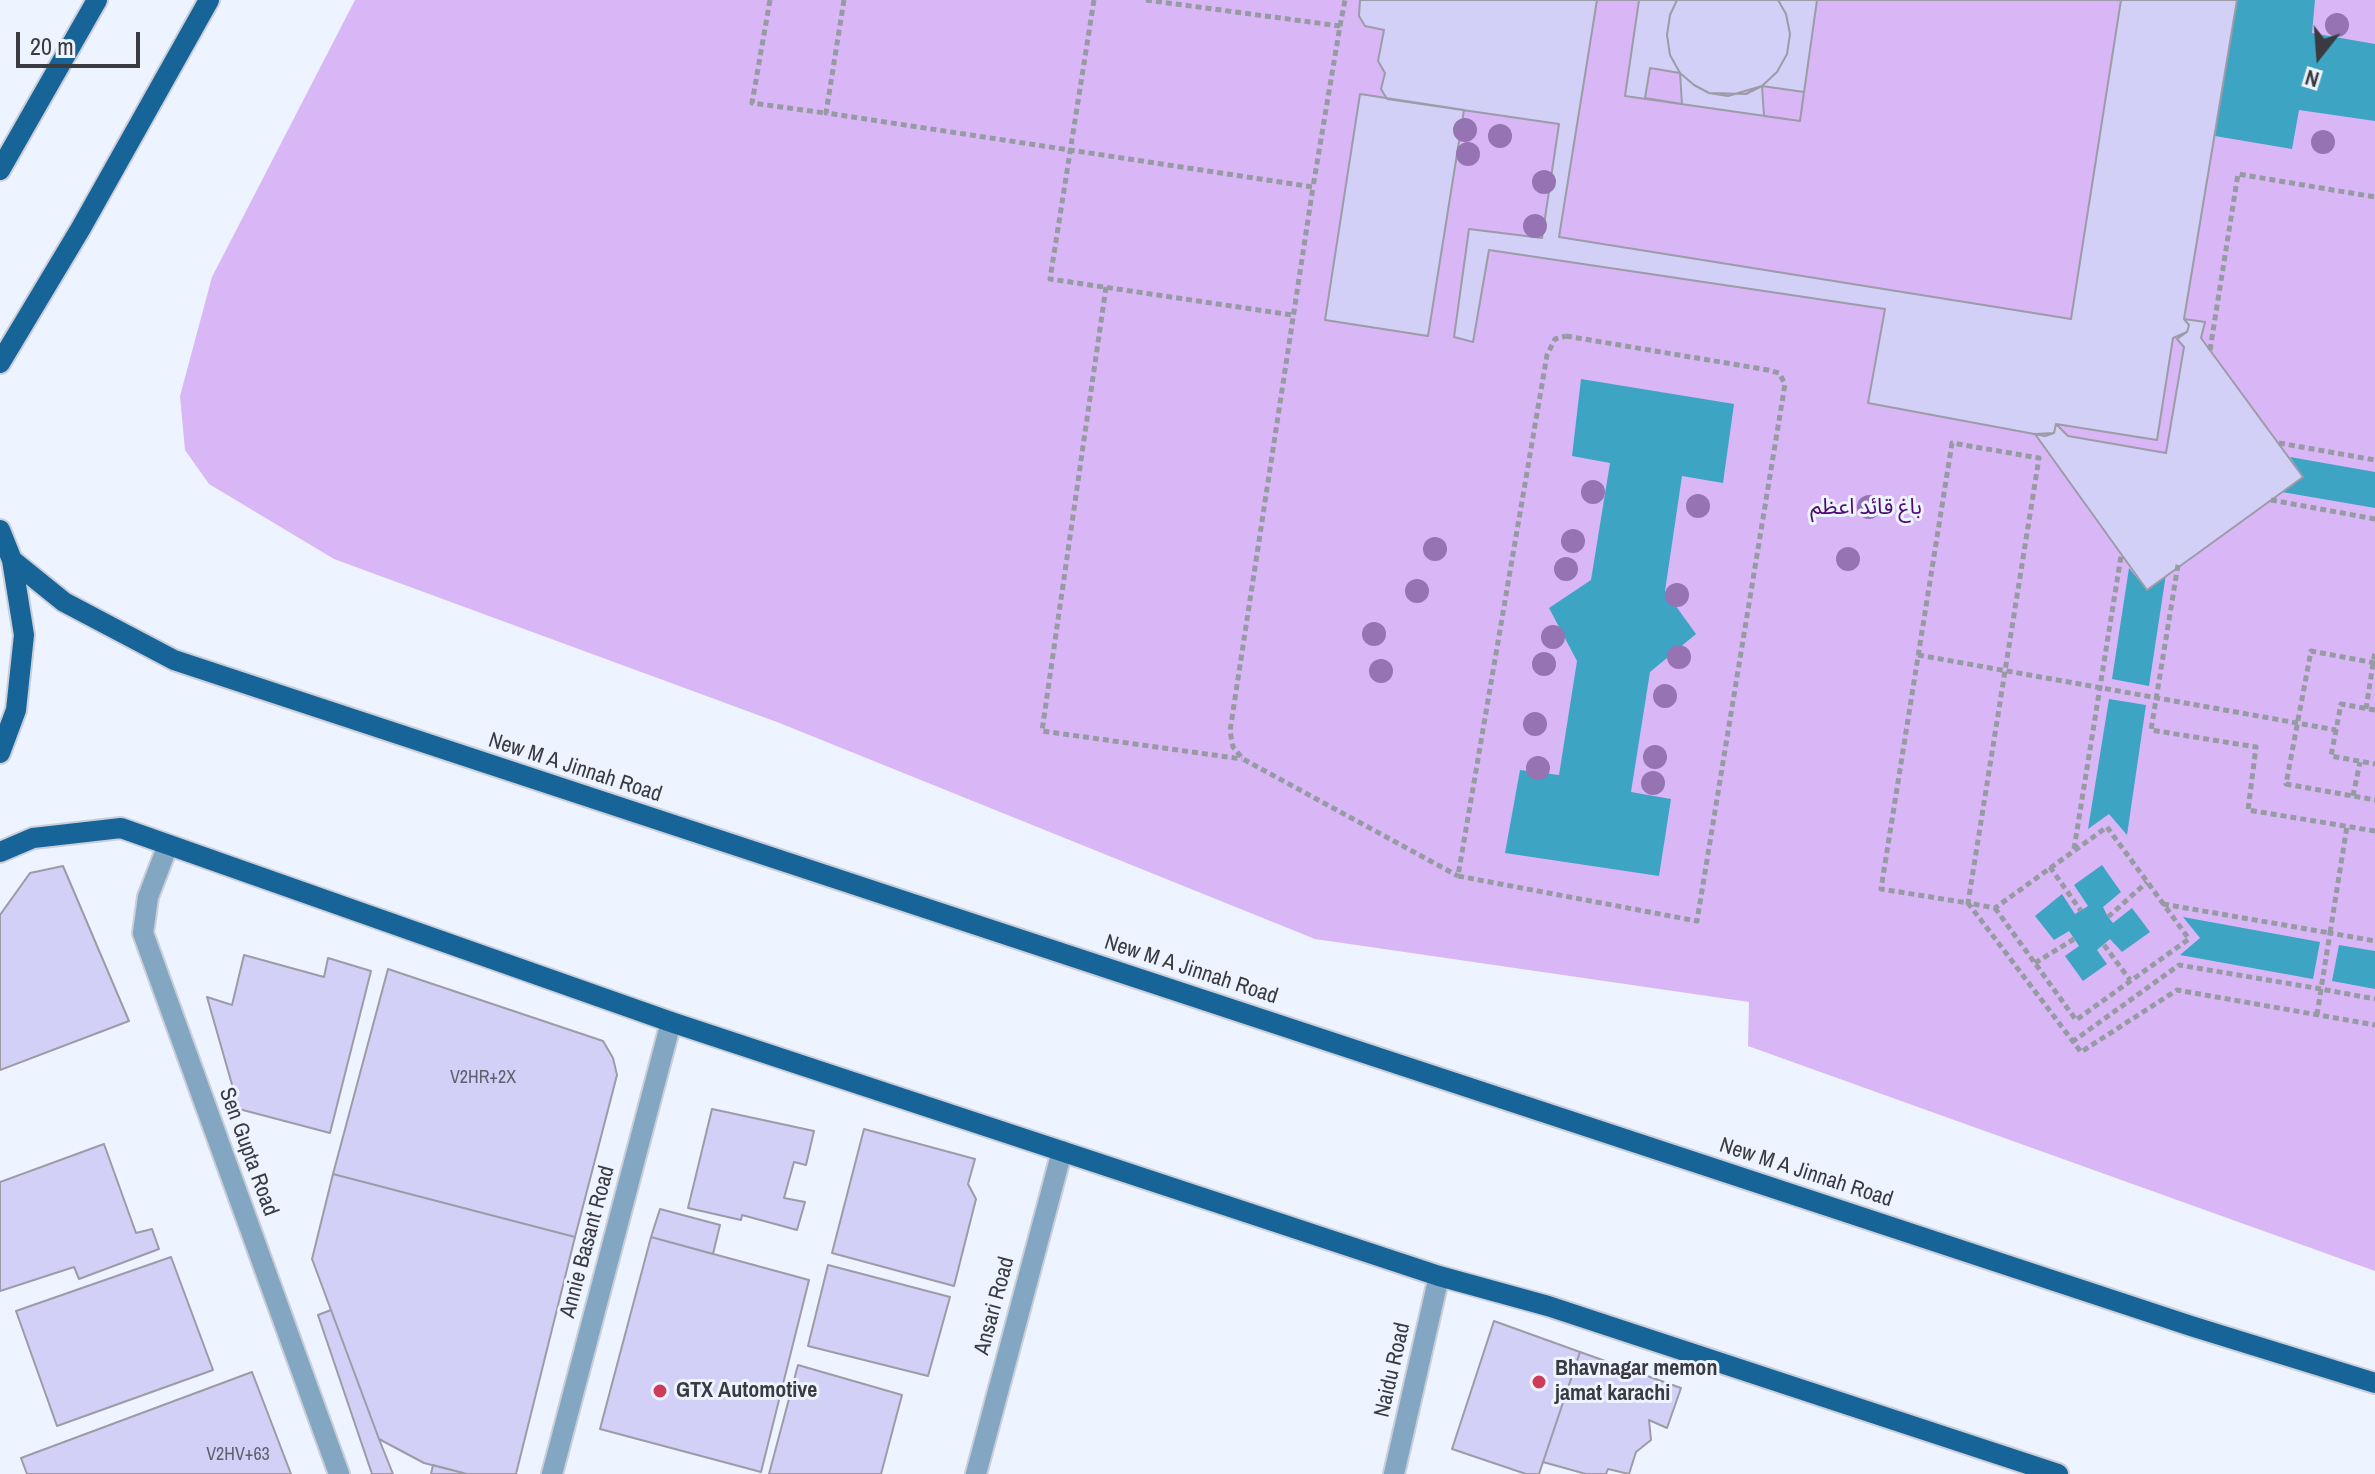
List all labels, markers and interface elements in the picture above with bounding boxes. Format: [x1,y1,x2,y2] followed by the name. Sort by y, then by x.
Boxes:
[20,16,144,66] scale bar
[2279,16,2359,96] north arrow
[30,30,74,62] text: 20 m
[2301,63,2323,95] text: N
[1810,495,1922,521] park label: باغ قائد اعظم
[485,728,665,808] street label: New M A Jinnah Road
[1101,930,1281,1010] street label: New M A Jinnah Road
[450,1067,516,1089] house number: V2HR+2X
[213,1084,283,1220] street label: Sen Gupta Road
[1716,1133,1896,1213] street label: New M A Jinnah Road
[555,1163,621,1321] street label: Annie Basant Road
[969,1254,1021,1358] street label: Ansari Road
[1369,1320,1417,1420] street label: Naidu Road
[1555,1356,1717,1408] place label: Bhavnagar memon jamat karachi
[1530,1373,1548,1391] marker: Bhavnagar memon jamat karachi
[676,1378,817,1404] place label: GTX Automotive
[651,1382,669,1400] marker: GTX Automotive
[206,1444,270,1466] house number: V2HV+63

